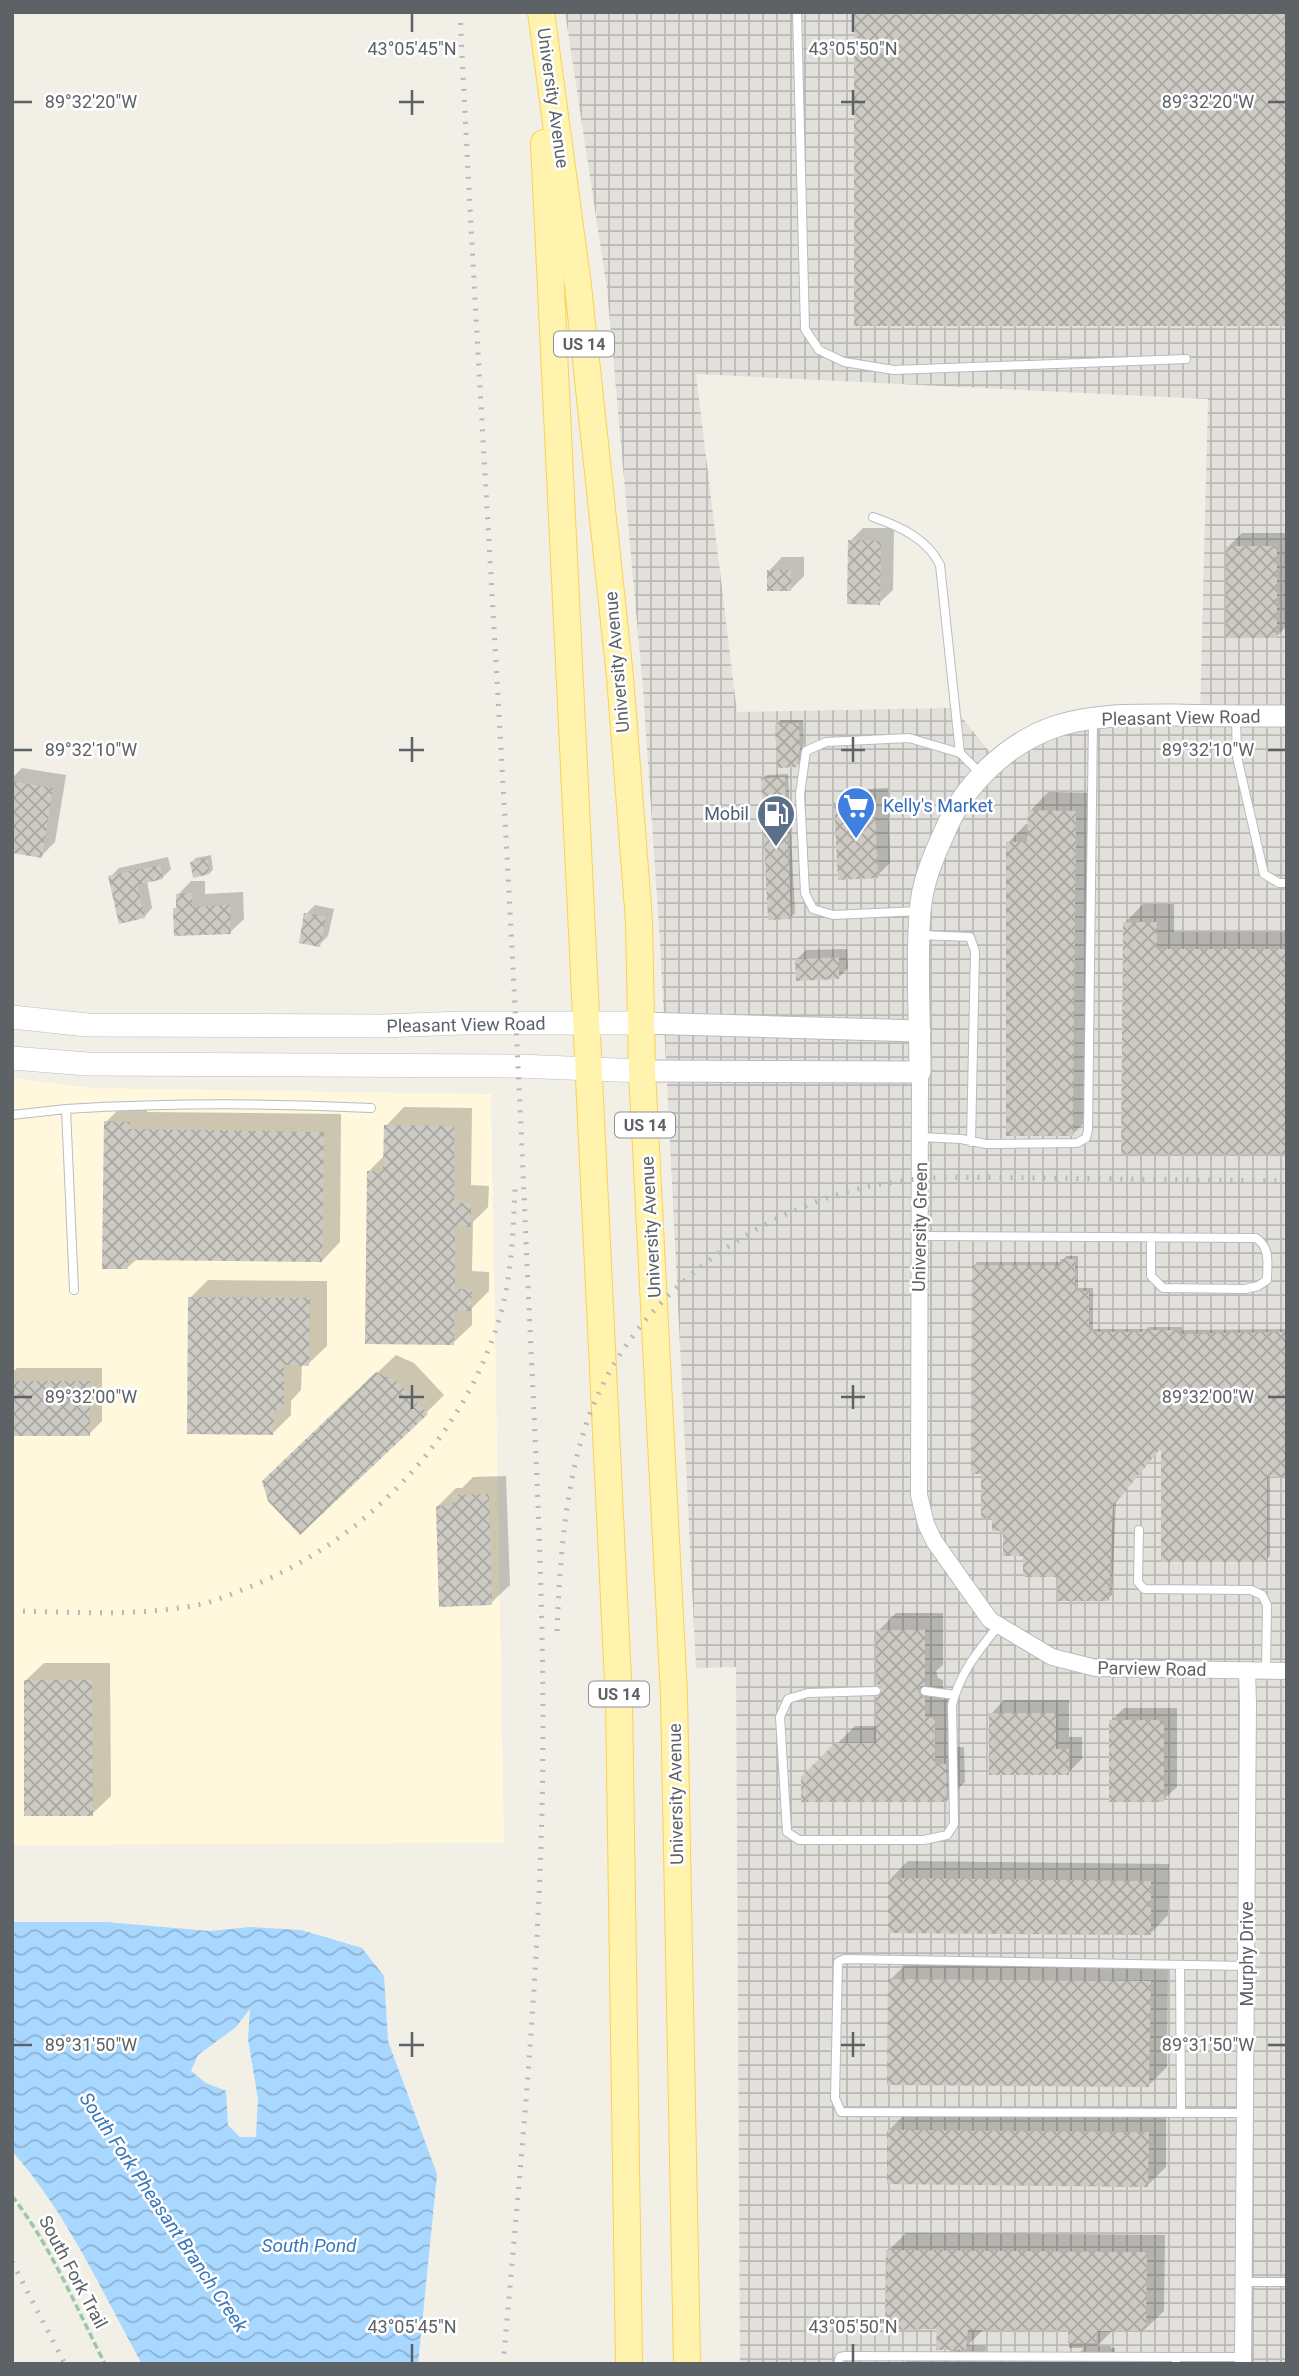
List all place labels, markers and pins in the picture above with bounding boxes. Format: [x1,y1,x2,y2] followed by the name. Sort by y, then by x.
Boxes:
[835,785,877,840] supermarket icon: Kelly's Market
[755,793,797,848] fuel station icon: Mobil
[883,795,993,816] place label: Kelly's Market
[704,803,749,824] place label: Mobil

